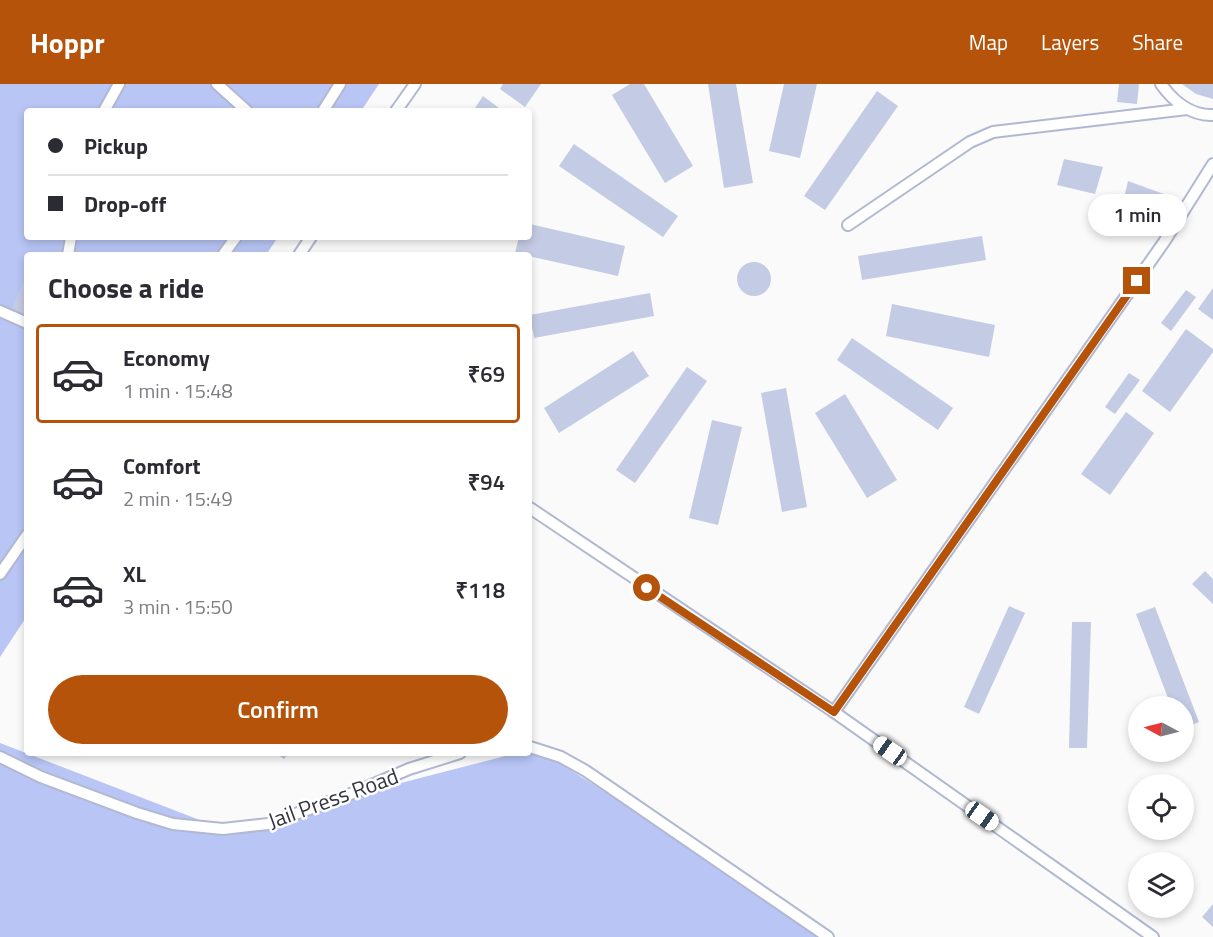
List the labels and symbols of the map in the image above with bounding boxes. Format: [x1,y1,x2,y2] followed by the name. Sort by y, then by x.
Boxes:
[1088,194,1186,236] callout: 1 min
[1123,267,1150,294] route end
[633,574,660,601] route start
[1128,696,1194,762] north arrow
[870,733,910,769] car
[263,759,403,837] street label: Jail Press Road
[962,798,1002,834] car

